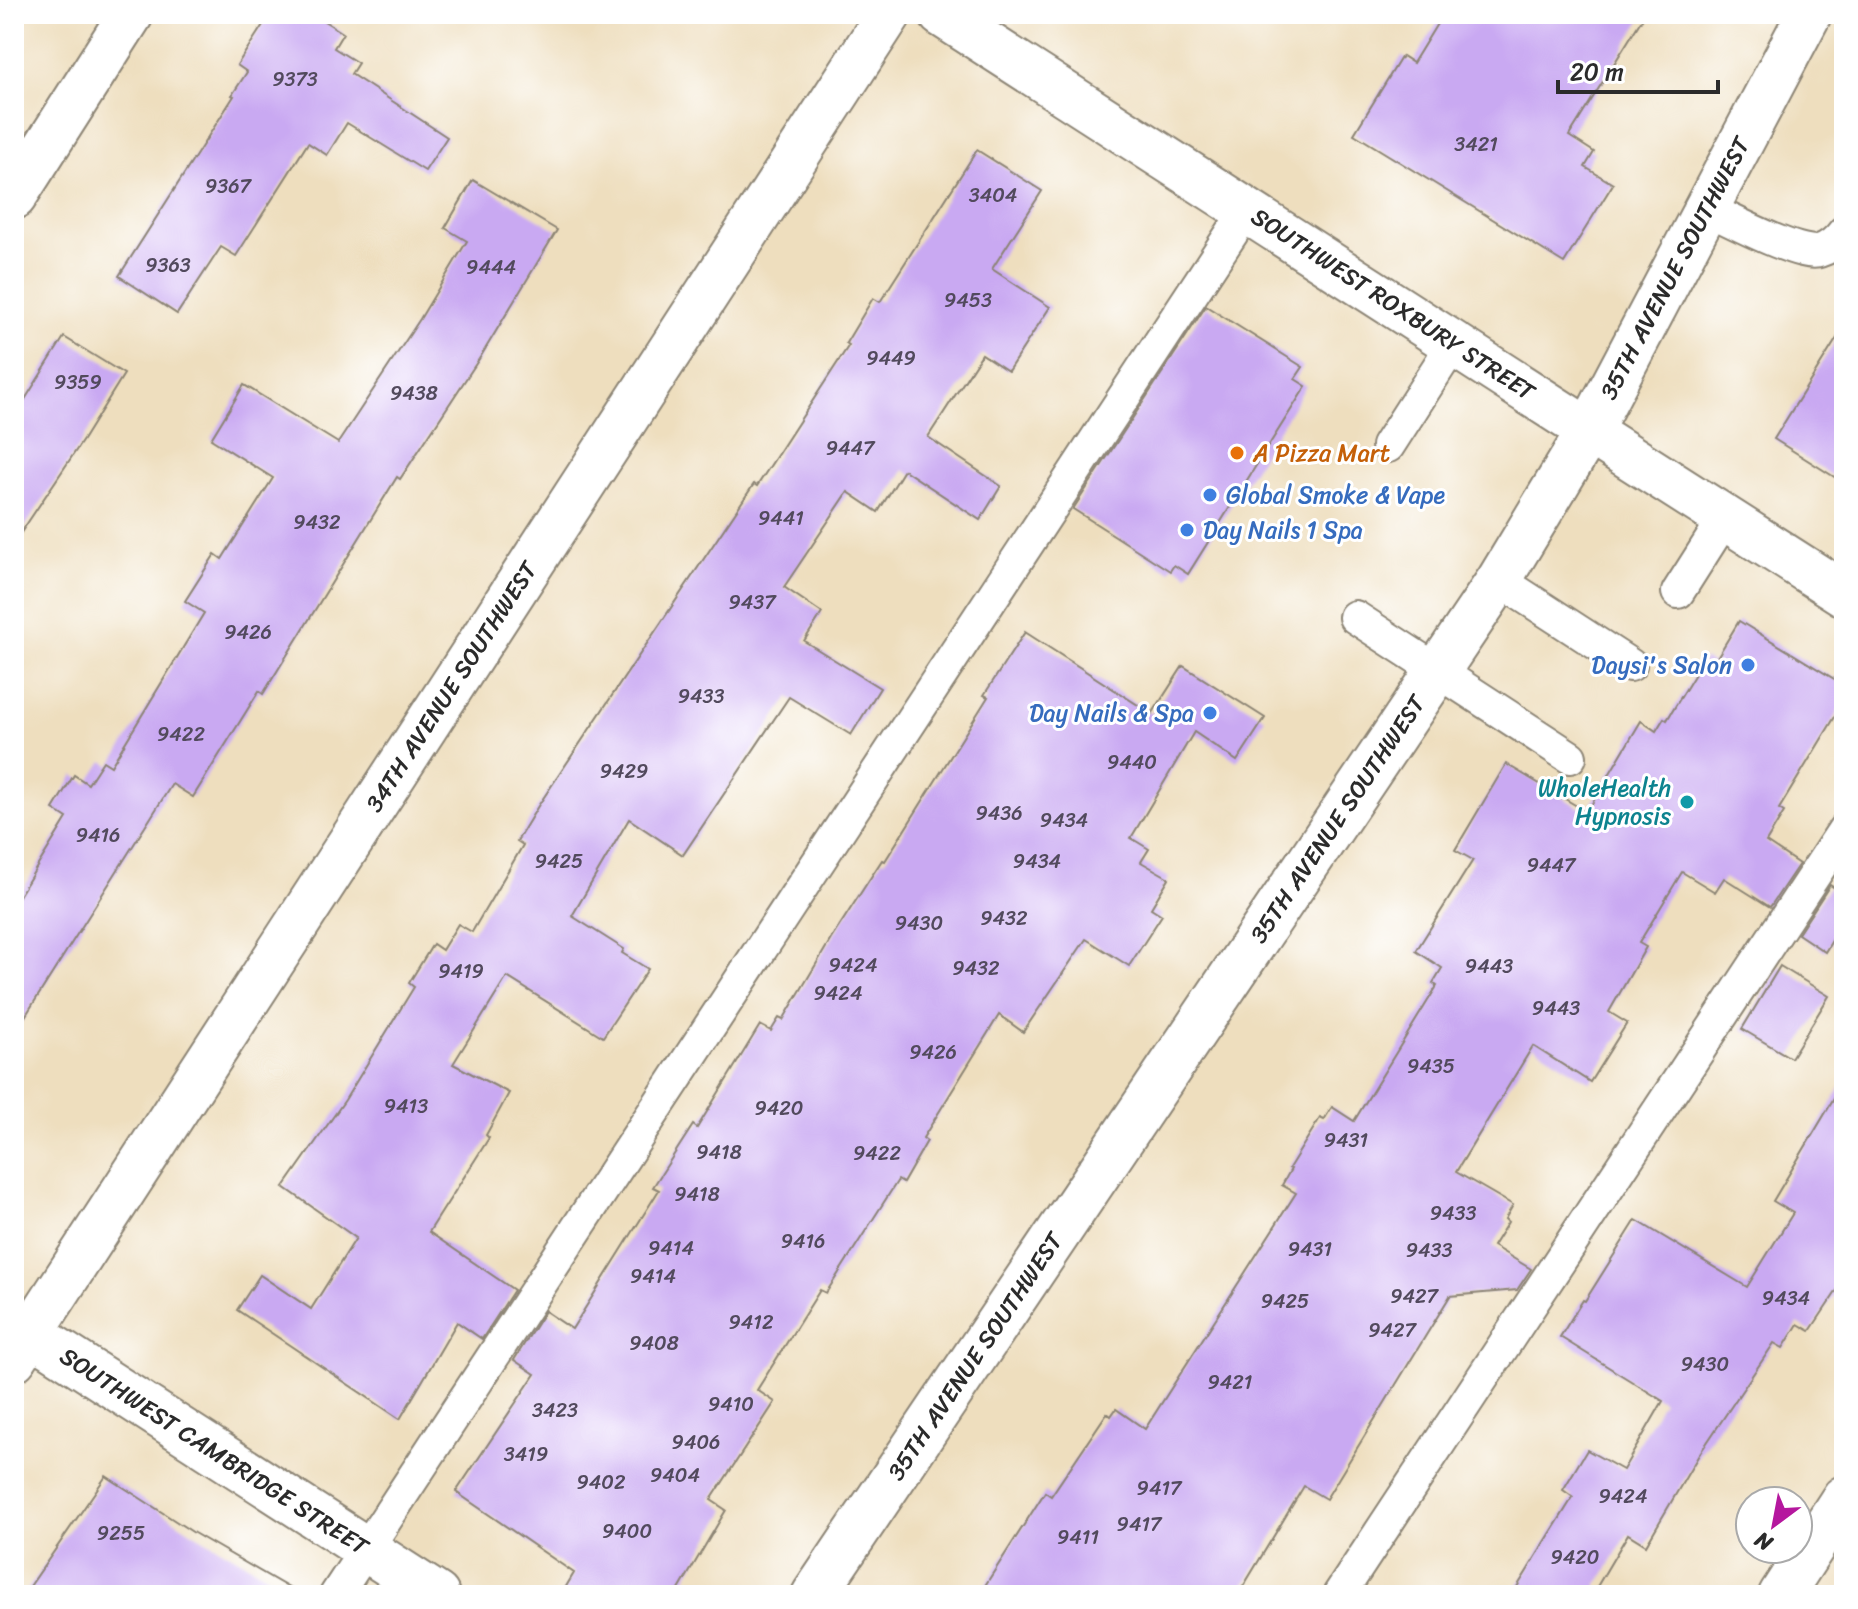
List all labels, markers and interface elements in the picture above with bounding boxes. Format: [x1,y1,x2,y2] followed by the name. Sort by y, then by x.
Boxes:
[1558,44,1718,94] scale bar
[1570,51,1624,93] text: 20 m
[272,62,318,97] house number: 9373
[1454,127,1498,162] house number: 3421
[1588,128,1762,407] street label: 35TH AVENUE SOUTHWEST
[205,169,253,204] house number: 9367
[969,178,1017,213] house number: 3404
[1243,196,1545,413] street label: SOUTHWEST ROXBURY STREET
[145,248,191,283] house number: 9363
[466,250,516,285] house number: 9444
[944,283,992,318] house number: 9453
[866,341,916,376] house number: 9449
[54,365,102,400] house number: 9359
[390,376,438,411] house number: 9438
[826,431,876,466] house number: 9447
[1252,432,1390,474] place label: A Pizza Mart
[1228,444,1246,462] marker: A Pizza Mart
[1226,474,1445,516] place label: Global Smoke & Vape
[1201,486,1219,504] marker: Global Smoke & Vape
[758,501,804,536] house number: 9441
[293,505,341,540] house number: 9432
[1203,509,1363,551] place label: Day Nails 1 Spa
[1178,521,1196,539] marker: Day Nails 1 Spa
[354,551,550,821] street label: 34TH AVENUE SOUTHWEST
[728,585,777,620] house number: 9437
[224,615,272,650] house number: 9426
[1591,644,1732,686] place label: Daysi's Salon
[1739,656,1757,674] marker: Daysi's Salon
[678,679,724,714] house number: 9433
[1238,685,1438,952] street label: 35TH AVENUE SOUTHWEST
[1029,692,1194,734] place label: Day Nails & Spa
[1201,704,1219,722] marker: Day Nails & Spa
[157,717,205,752] house number: 9422
[1107,745,1157,780] house number: 9440
[600,754,648,789] house number: 9429
[1538,767,1671,837] place label: WholeHealth Hypnosis
[1678,793,1696,811] marker: WholeHealth Hypnosis
[975,796,1023,831] house number: 9436
[1040,803,1088,838] house number: 9434
[76,818,120,853] house number: 9416
[535,844,583,879] house number: 9425
[1013,844,1061,879] house number: 9434
[1527,848,1577,883] house number: 9447
[980,901,1028,936] house number: 9432
[895,906,943,941] house number: 9430
[829,948,877,983] house number: 9424
[1465,949,1513,984] house number: 9443
[952,951,1000,986] house number: 9432
[438,954,484,989] house number: 9419
[814,976,862,1011] house number: 9424
[1532,991,1580,1026] house number: 9443
[909,1035,957,1070] house number: 9426
[1407,1049,1455,1084] house number: 9435
[384,1089,428,1124] house number: 9413
[755,1091,803,1126] house number: 9420
[1324,1123,1368,1158] house number: 9431
[696,1135,742,1170] house number: 9418
[853,1136,901,1171] house number: 9422
[674,1177,720,1212] house number: 9418
[1430,1196,1476,1231] house number: 9433
[876,1222,1075,1489] street label: 35TH AVENUE SOUTHWEST
[781,1224,825,1259] house number: 9416
[648,1231,694,1266] house number: 9414
[1288,1232,1332,1267] house number: 9431
[1406,1233,1452,1268] house number: 9433
[630,1259,676,1294] house number: 9414
[1390,1279,1439,1314] house number: 9427
[1762,1281,1810,1316] house number: 9434
[1261,1284,1309,1319] house number: 9425
[729,1305,774,1340] house number: 9412
[1368,1313,1417,1348] house number: 9427
[629,1326,679,1361] house number: 9408
[51,1336,379,1568] street label: SOUTHWEST CAMBRIDGE STREET
[1681,1347,1729,1382] house number: 9430
[1208,1365,1252,1400] house number: 9421
[708,1387,754,1422] house number: 9410
[532,1393,578,1428] house number: 3423
[672,1425,720,1460] house number: 9406
[504,1437,548,1472] house number: 3419
[650,1458,700,1493] house number: 9404
[577,1465,626,1500] house number: 9402
[1137,1471,1183,1506] house number: 9417
[1599,1479,1647,1514] house number: 9424
[1734,1485,1814,1565] north arrow
[1117,1507,1163,1542] house number: 9417
[602,1514,652,1549] house number: 9400
[97,1516,145,1551] house number: 9255
[1057,1520,1099,1555] house number: 9411
[1746,1521,1781,1563] text: N
[1551,1540,1599,1575] house number: 9420

